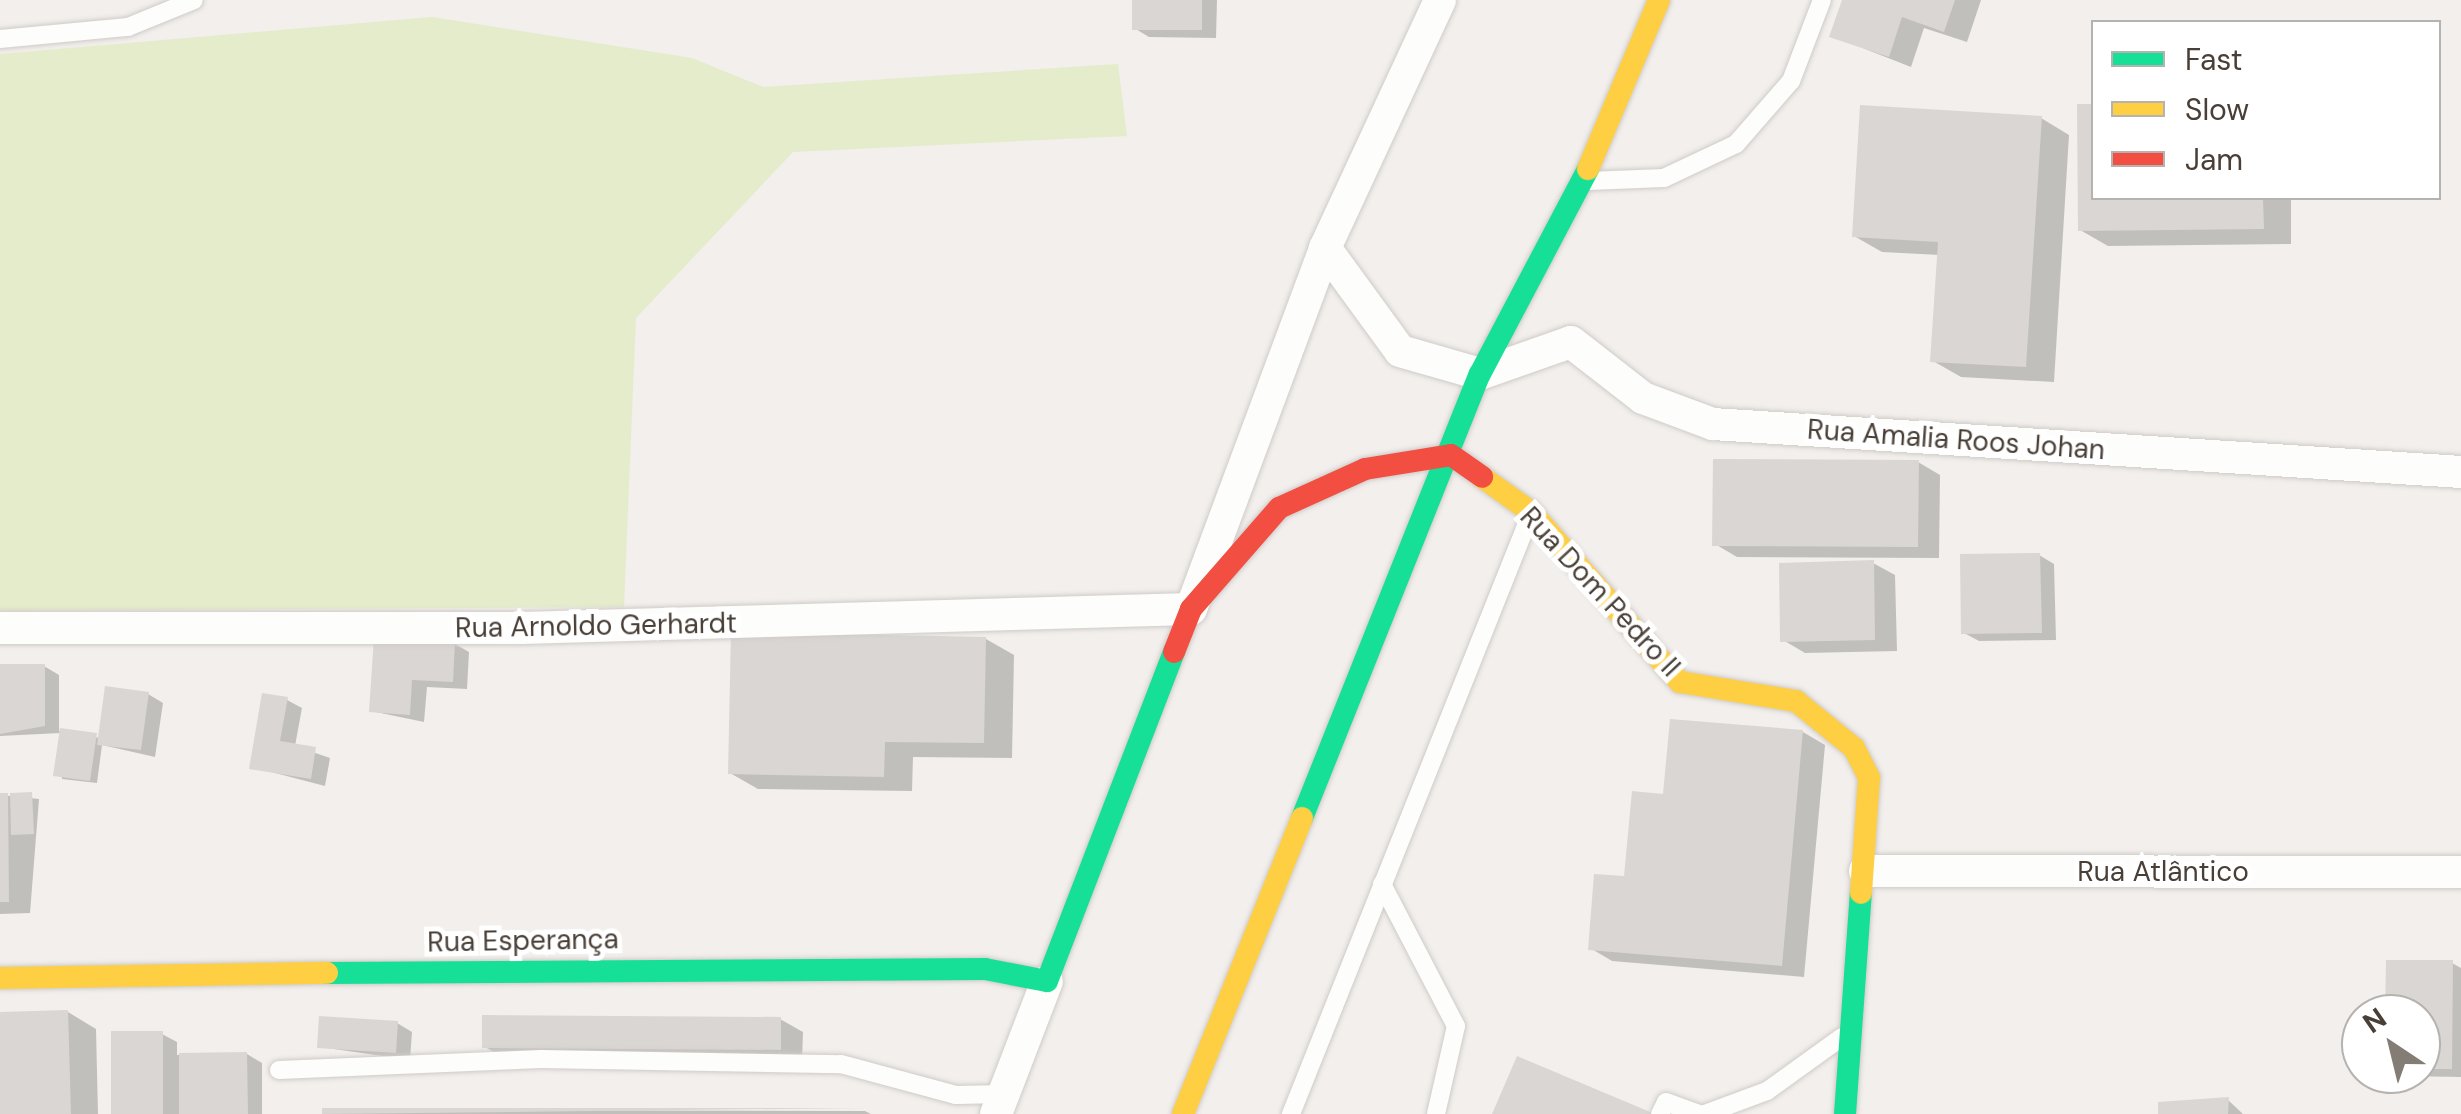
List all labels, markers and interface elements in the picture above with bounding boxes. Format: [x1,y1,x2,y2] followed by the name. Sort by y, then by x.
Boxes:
[2091,20,2441,200] legend
[2185,40,2243,79] text: Fast
[2185,90,2249,129] text: Slow
[2185,140,2243,179] text: Jam
[1806,413,2106,467] street label: Rua Amalia Roos Johan
[1513,500,1687,684] street label: Rua Dom Pedro II
[455,607,737,645] street label: Rua Arnoldo Gerhardt
[2077,855,2249,889] street label: Rua Atlântico
[427,923,619,959] street label: Rua Esperança
[2341,994,2441,1094] north arrow
[2356,1000,2394,1042] text: N

